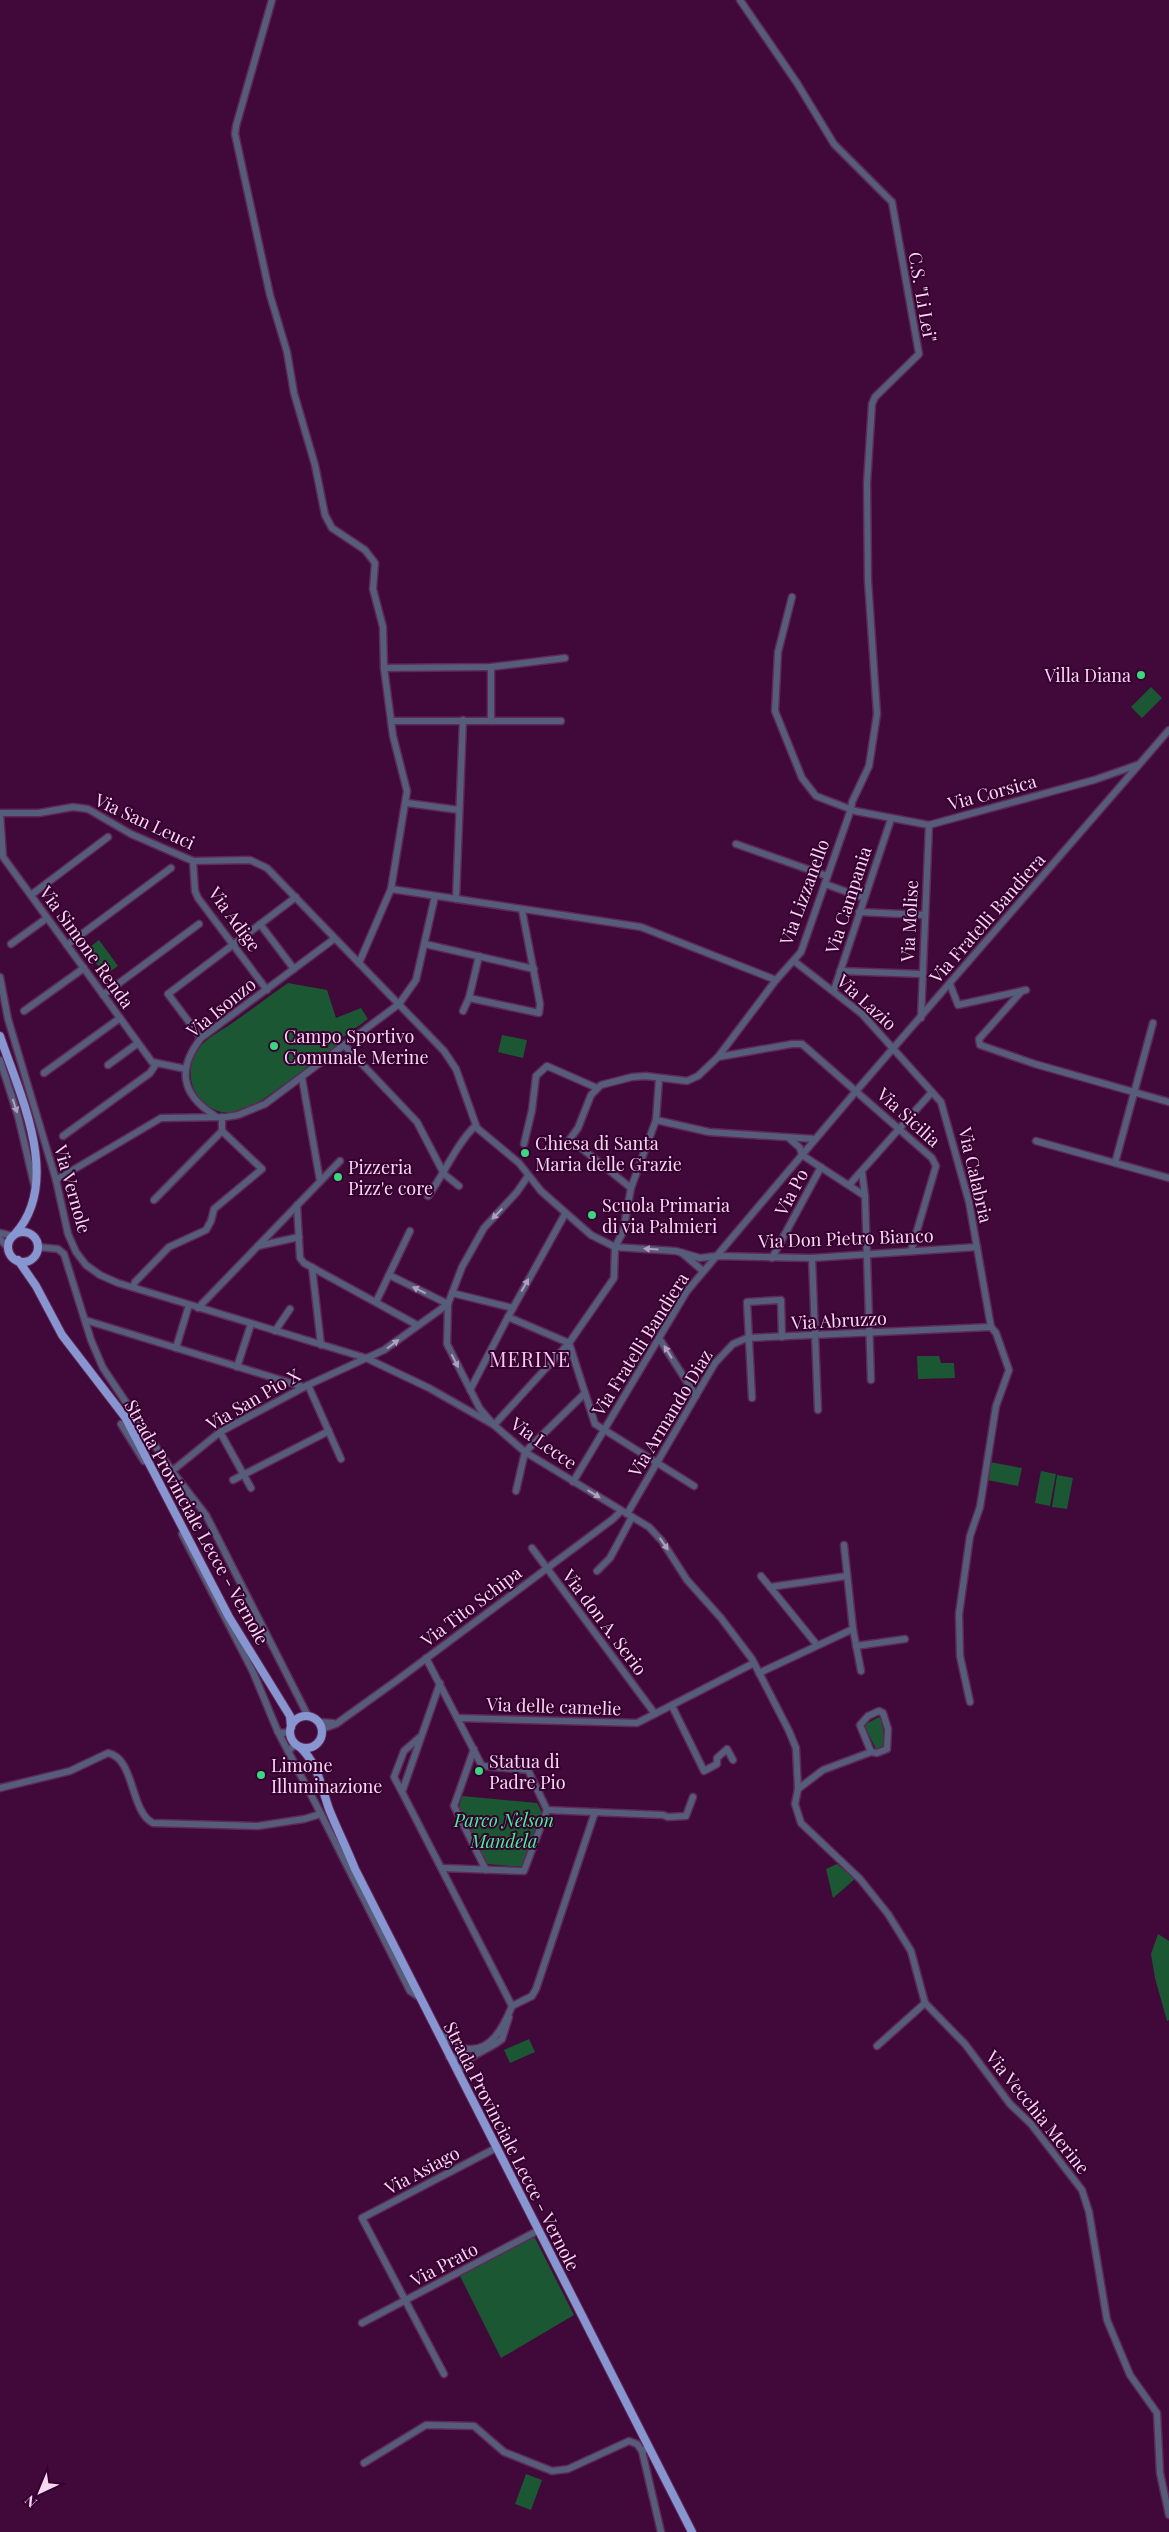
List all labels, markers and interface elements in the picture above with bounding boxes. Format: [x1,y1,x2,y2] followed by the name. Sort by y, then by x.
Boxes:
[903,250,943,344] street label: C.S. "Li Lei"
[1043,663,1131,687] place label: Villa Diana
[1135,669,1147,681] marker: Villa Diana
[944,769,1039,816] street label: Via Corsica
[90,787,199,855] street label: Via San Leuci
[773,836,834,949] street label: Via Lizzanello
[819,843,877,957] street label: Via Campania
[923,848,1050,989] street label: Via Fratelli Bandiera
[895,879,923,964] street label: Via Molise
[34,880,139,1013] street label: Via Simone Renda
[203,881,267,956] street label: Via Adige
[831,968,902,1035] street label: Via Lazio
[181,972,261,1043] street label: Via Isonzo
[284,1024,429,1069] place label: Campo Sportivo Comunale Merine
[268,1040,280,1052] marker: Campo Sportivo Comunale Merine
[871,1081,946,1152] street label: Via Sicilia
[11,1099,19,1114] one-way arrow
[953,1124,999,1225] street label: Via Calabria
[535,1131,682,1176] place label: Chiesa di Santa Maria delle Grazie
[49,1141,97,1236] street label: Via Vernole
[519,1147,531,1159] marker: Chiesa di Santa Maria delle Grazie
[348,1155,433,1200] place label: Pizzeria Pizz'e core
[768,1164,813,1220] street label: Via Po
[332,1171,344,1183] marker: Pizzeria Pizz'e core
[602,1193,730,1238] place label: Scuola Primaria di via Palmieri
[491,1207,503,1219] one-way arrow
[586,1209,598,1221] marker: Scuola Primaria di via Palmieri
[757,1223,934,1253] street label: Via Don Pietro Bianco
[643,1245,659,1253] one-way arrow
[586,1268,694,1421] street label: Via Fratelli Bandiera
[521,1278,529,1292] one-way arrow
[411,1286,426,1294] one-way arrow
[790,1306,888,1335] street label: Via Abruzzo
[386,1338,399,1349] one-way arrow
[489,1345,571,1372] district label: MERINE
[622,1345,717,1482] street label: Via Armando Diaz
[664,1346,673,1359] one-way arrow
[451,1353,459,1368] one-way arrow
[201,1362,305,1436] street label: Via San Pio X
[119,1395,275,1649] street label: Strada Provinciale Lecce - Vernole
[505,1411,582,1475] street label: Via Lecce
[587,1490,600,1499] one-way arrow
[659,1538,669,1551] one-way arrow
[415,1560,526,1652] street label: Via Tito Schipa
[557,1563,653,1680] street label: Via don A. Serio
[485,1692,622,1720] street label: Via delle camelie
[489,1749,566,1794] place label: Statua di Padre Pio
[271,1753,382,1798] place label: Limone Illuminazione
[473,1765,485,1777] marker: Statua di Padre Pio
[255,1769,267,1781] marker: Limone Illuminazione
[453,1808,554,1853] park label: Parco Nelson Mandela
[439,2017,585,2275] street label: Strada Provinciale Lecce - Vernole
[980,2044,1095,2179] street label: Via Vecchia Merine
[379,2140,464,2200] street label: Via Asiago
[405,2236,482,2292] street label: Via Prato
[15,2467,65,2517] north arrow
[20,2491,41,2512] text: N

